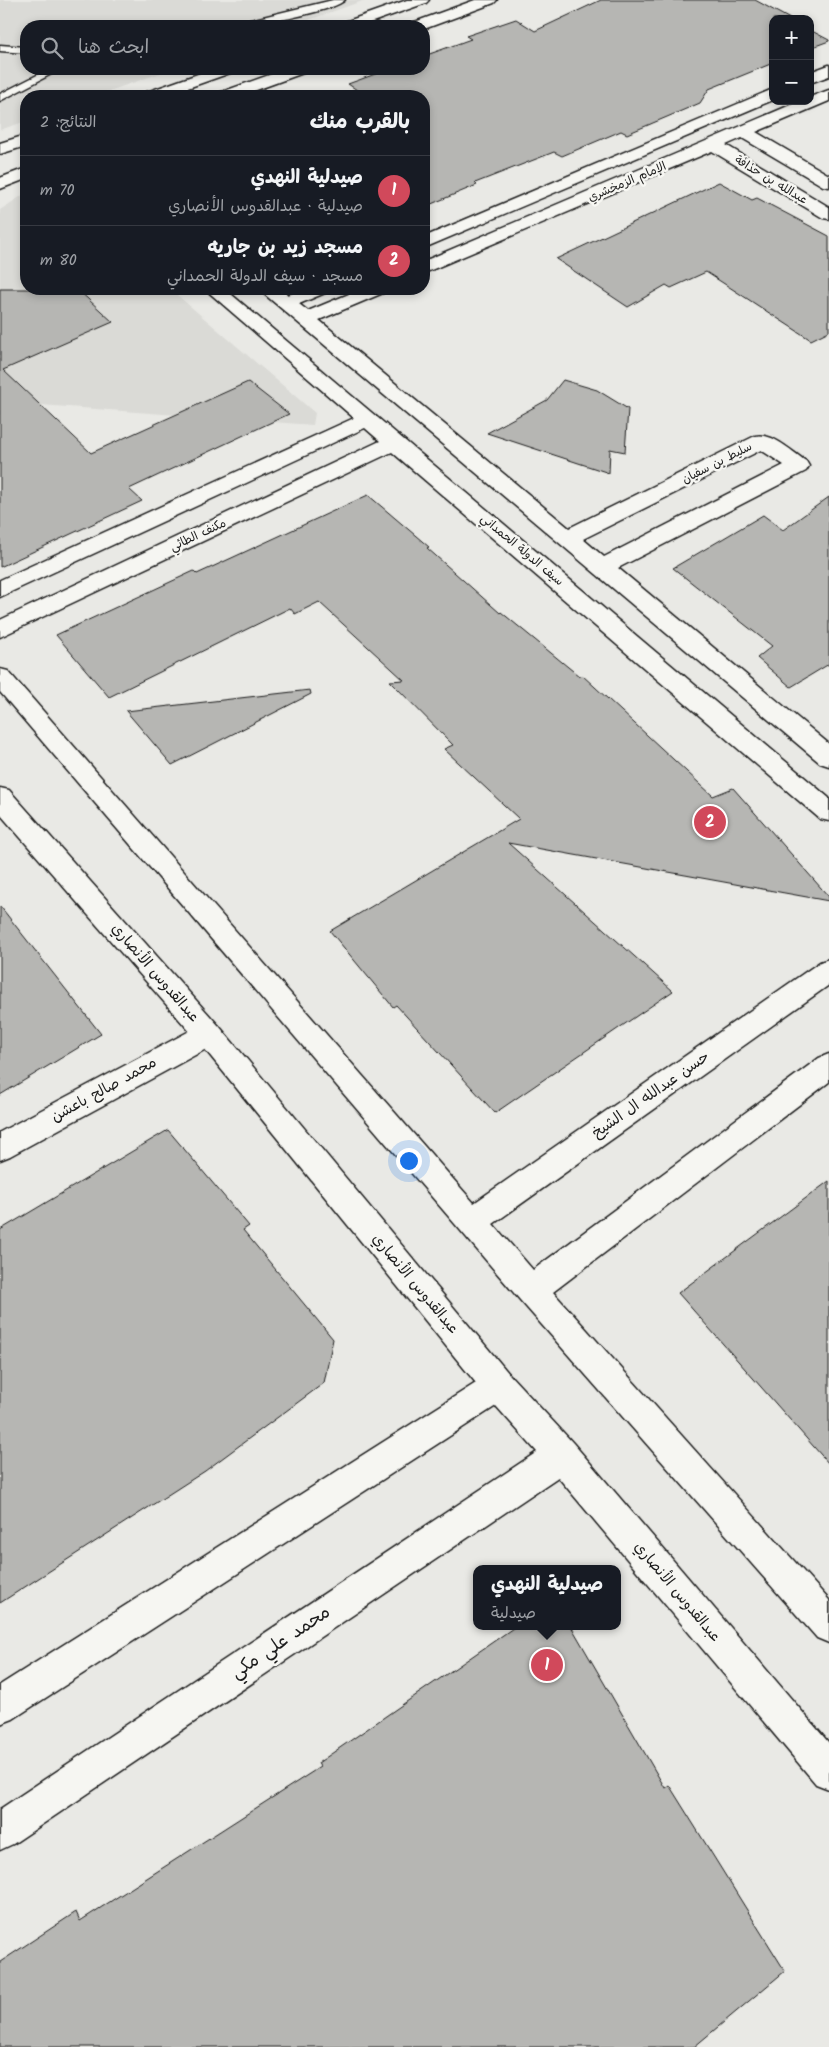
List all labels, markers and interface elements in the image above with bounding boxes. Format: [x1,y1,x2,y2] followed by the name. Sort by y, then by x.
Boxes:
[769,15,814,105] map controls
[769,15,814,60] button: +
[20,20,430,75] search box
[78,33,149,63] text: ابحث هنا
[38,34,66,62] icon: search
[769,60,814,105] button: −
[310,106,410,139] text: بالقرب منك
[40,110,97,135] text: النتائج: 2
[731,151,811,209] street label: عبدالله بن حذافة
[585,157,669,207] street label: الإمام الزمخشري
[251,163,363,193] text: صيدلية النهدي
[40,178,75,203] text: 70 m
[392,178,396,203] text: 1
[168,194,363,219] text: صيدلية · عبدالقدوس الأنصاري
[208,233,363,263] text: مسجد زيد بن جاريه
[40,248,77,273] text: 80 m
[389,248,399,273] text: 2
[167,264,363,289] text: مسجد · سيف الدولة الحمداني
[678,437,756,489] street label: سليط بن سفيان
[475,509,568,591] street label: سيف الدولة الحمداني
[167,514,230,557] street label: مكنف الطائي
[694,803,726,841] pin: 2
[105,918,205,1028] street label: عبدالقدوس الأنصاري
[587,1045,715,1145] street label: حسن عبدالله ال الشيخ
[47,1051,161,1129] street label: محمد صالح باعشن
[396,1148,422,1174] your location
[366,1228,464,1340] street label: عبدالقدوس الأنصاري
[628,1536,726,1648] street label: عبدالقدوس الأنصاري
[473,1565,621,1630] popup
[491,1570,603,1600] text: صيدلية النهدي
[225,1599,337,1687] street label: محمد علي مكي
[491,1601,536,1626] text: صيدلية
[531,1646,563,1684] pin: 1

